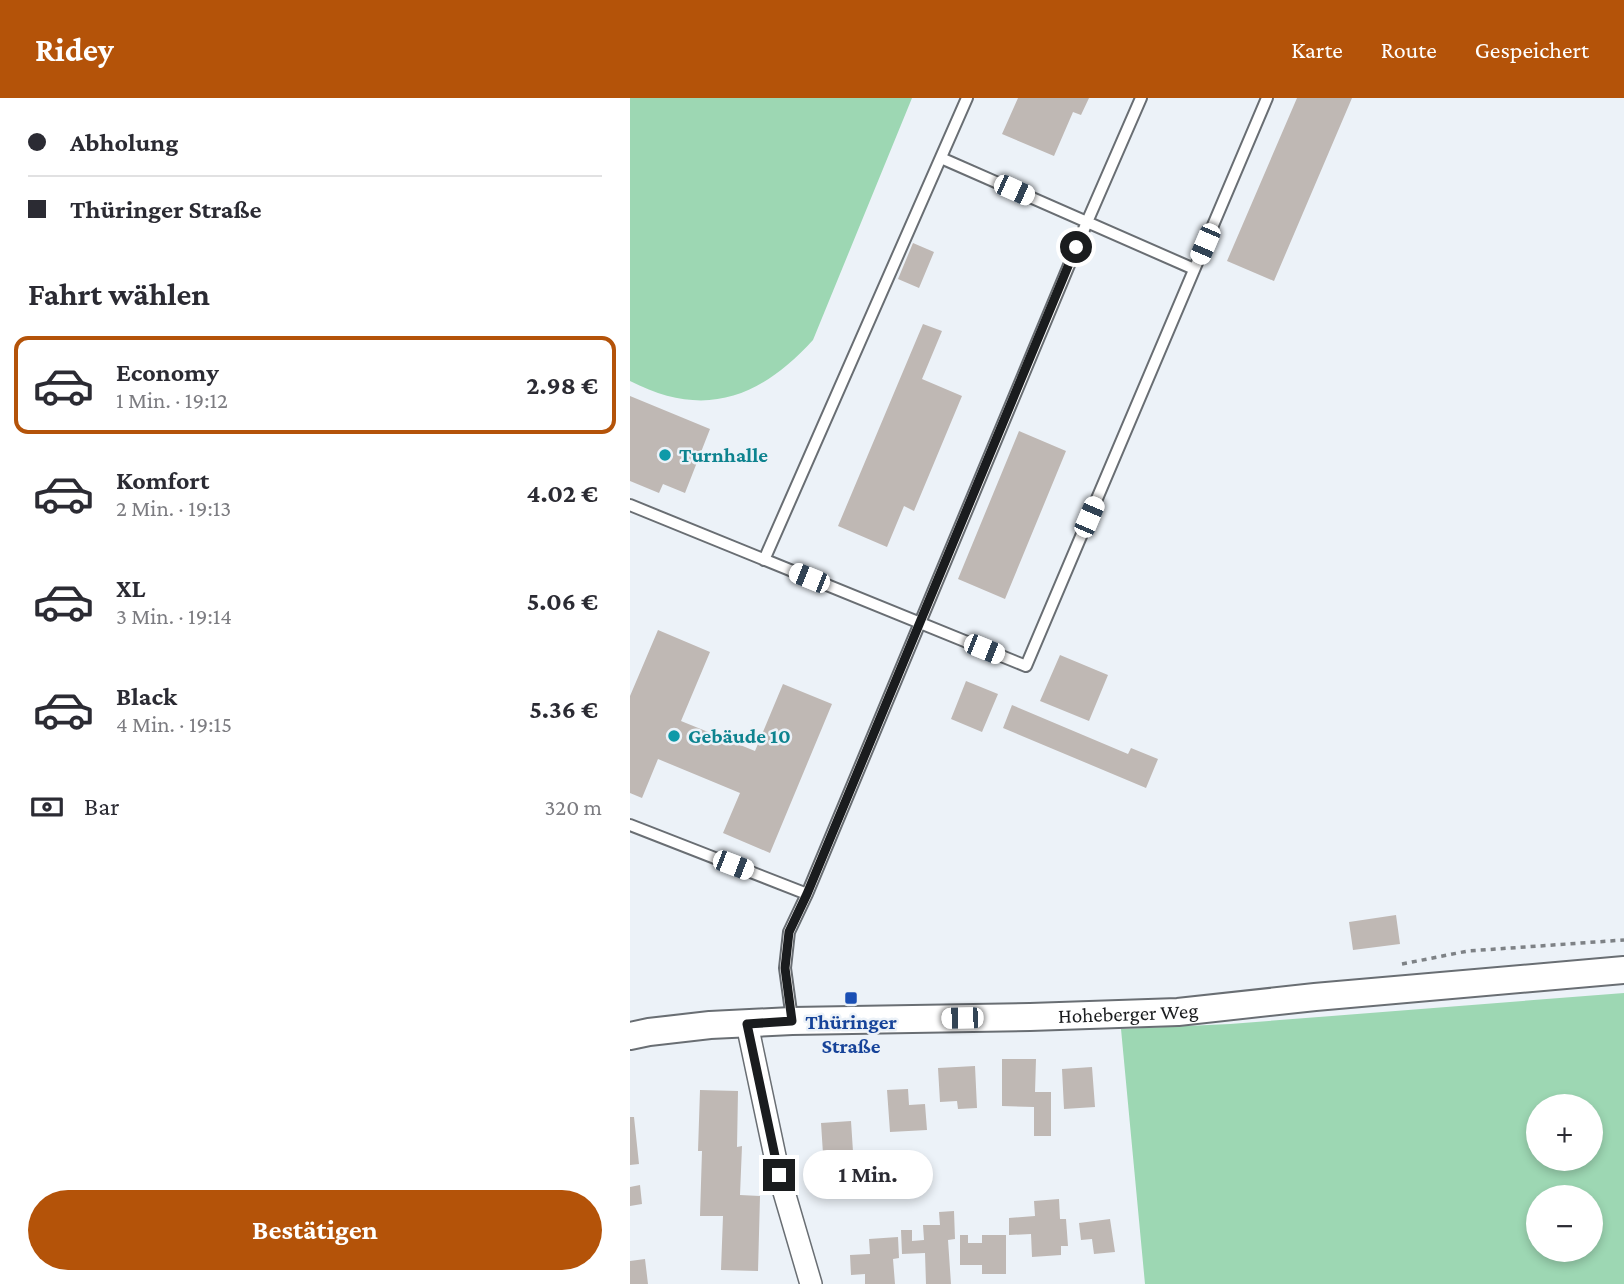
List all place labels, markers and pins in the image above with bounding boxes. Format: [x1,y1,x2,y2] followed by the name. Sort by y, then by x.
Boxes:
[679,443,768,467] place label: Turnhalle
[657,447,673,463] marker: Turnhalle
[688,724,791,748] place label: Gebäude 10
[666,728,682,744] marker: Gebäude 10
[843,990,859,1006] marker: Thüringer Straße
[805,1010,897,1058] place label: Thüringer Straße

